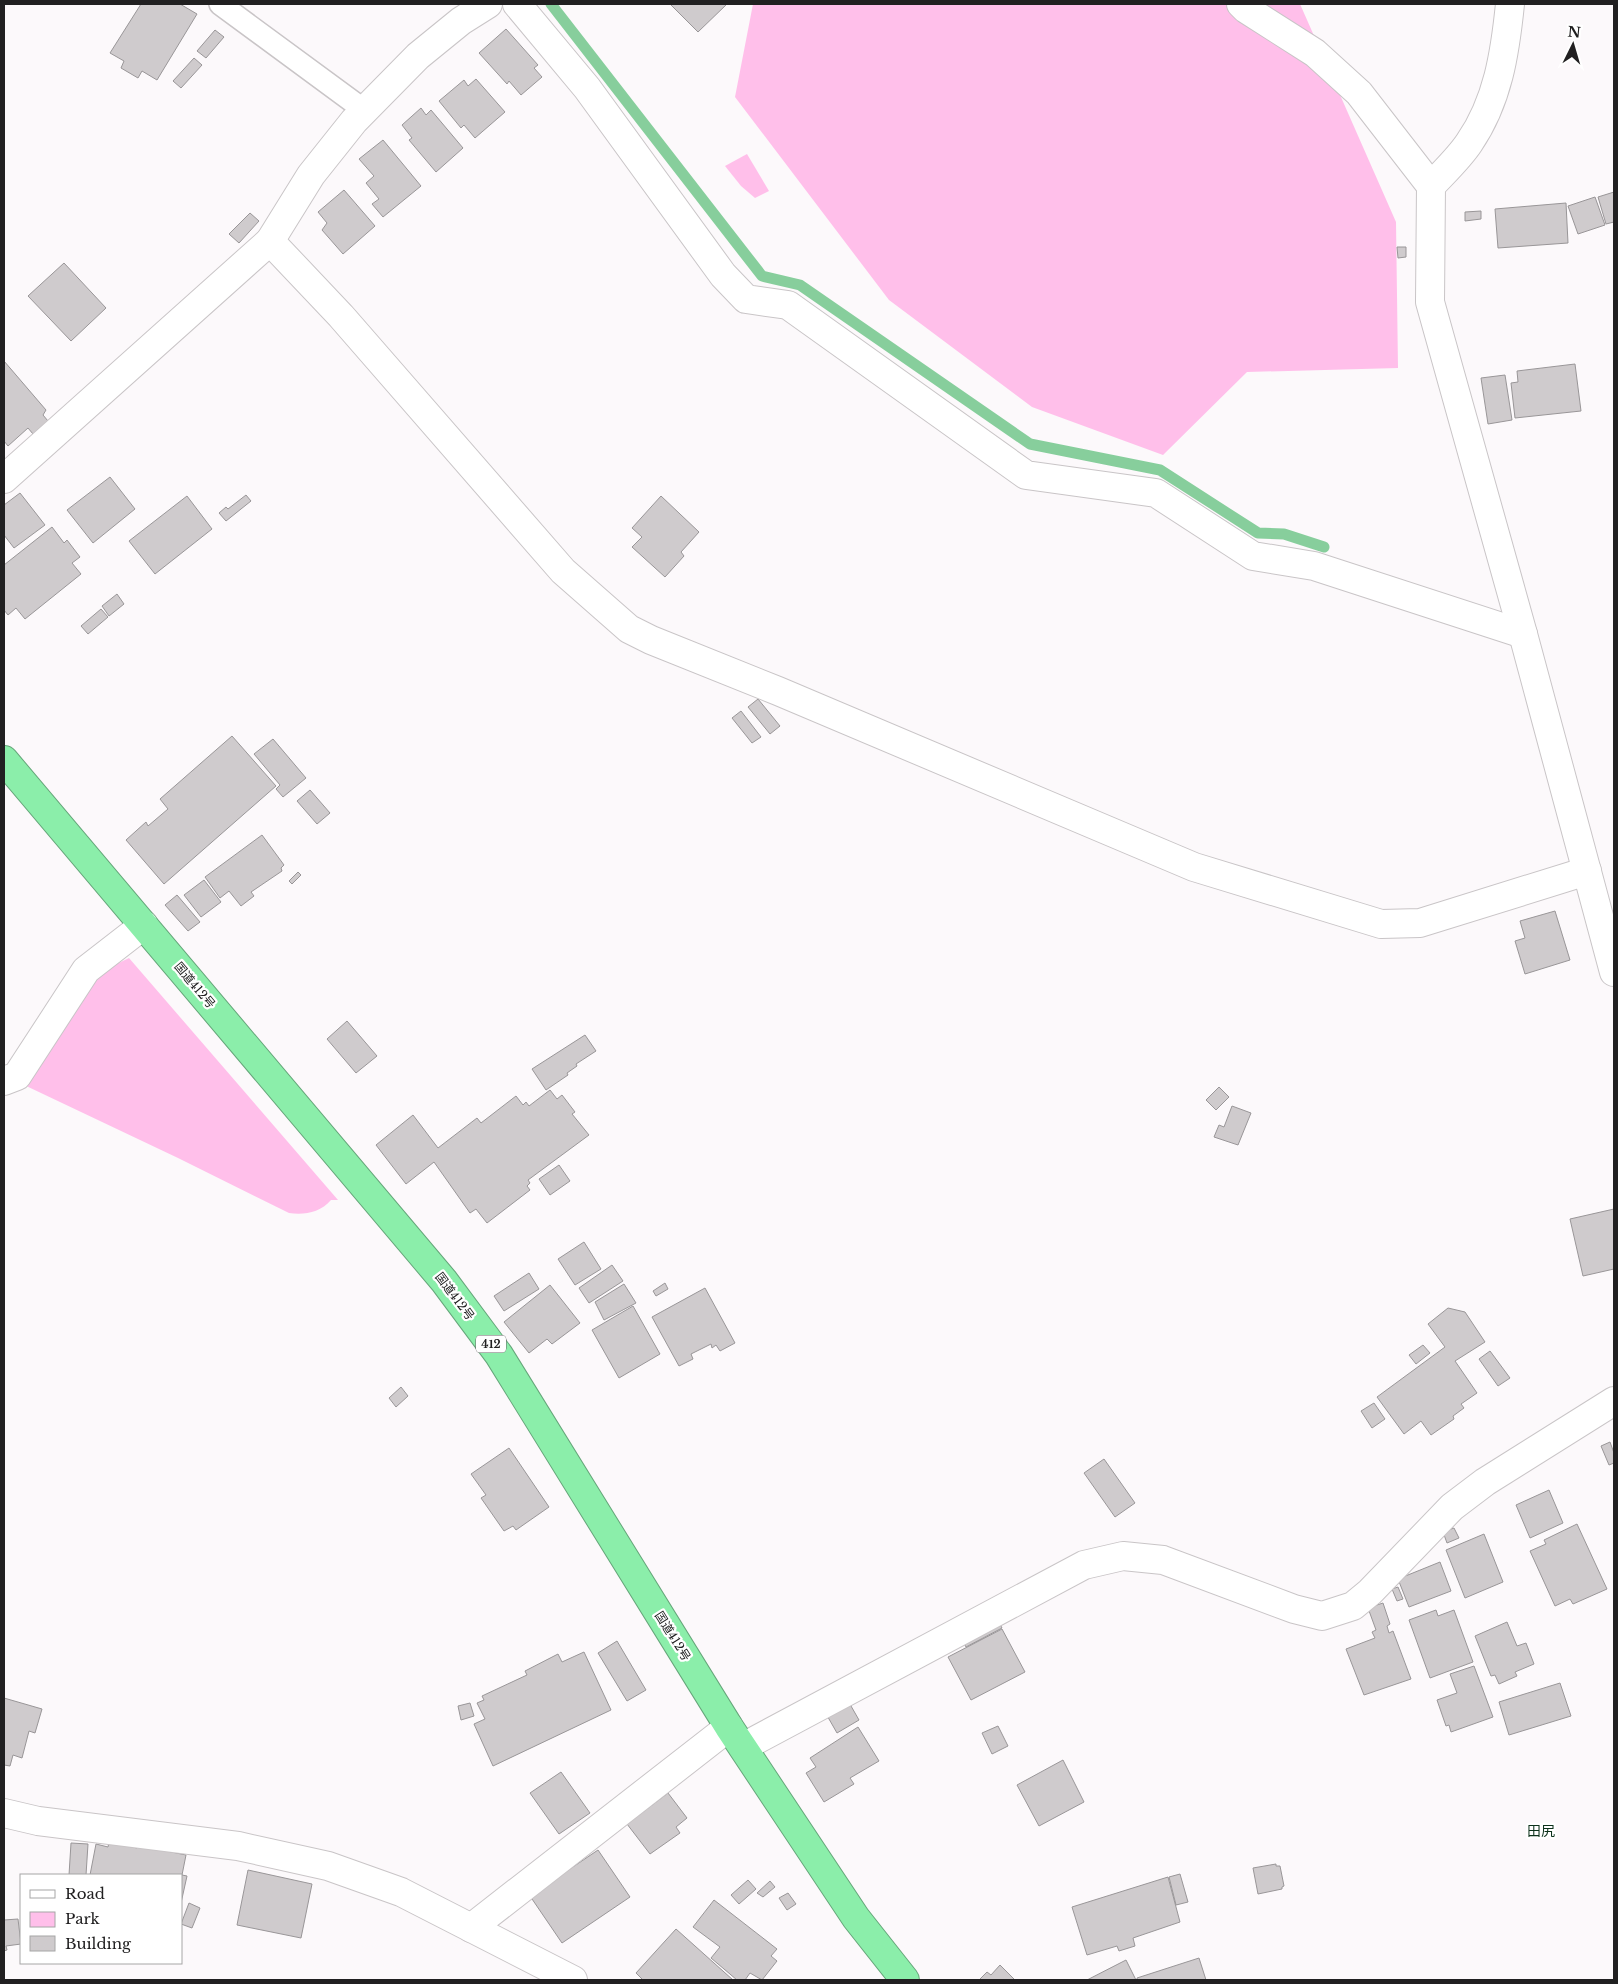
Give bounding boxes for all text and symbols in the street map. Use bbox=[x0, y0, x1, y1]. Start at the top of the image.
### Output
north arrow bbox=[1548, 20, 1598, 70]
text: N bbox=[1567, 23, 1581, 42]
street label: 国道412号 bbox=[171, 959, 219, 1011]
street label: 国道412号 bbox=[432, 1269, 478, 1323]
road number: 412 bbox=[476, 1336, 506, 1352]
street label: 国道412号 bbox=[652, 1608, 694, 1664]
district label: 田尻 bbox=[1527, 1822, 1555, 1840]
legend bbox=[20, 1874, 182, 1964]
text: Road bbox=[65, 1884, 105, 1903]
text: Park bbox=[65, 1909, 101, 1928]
text: Building bbox=[65, 1934, 132, 1953]

